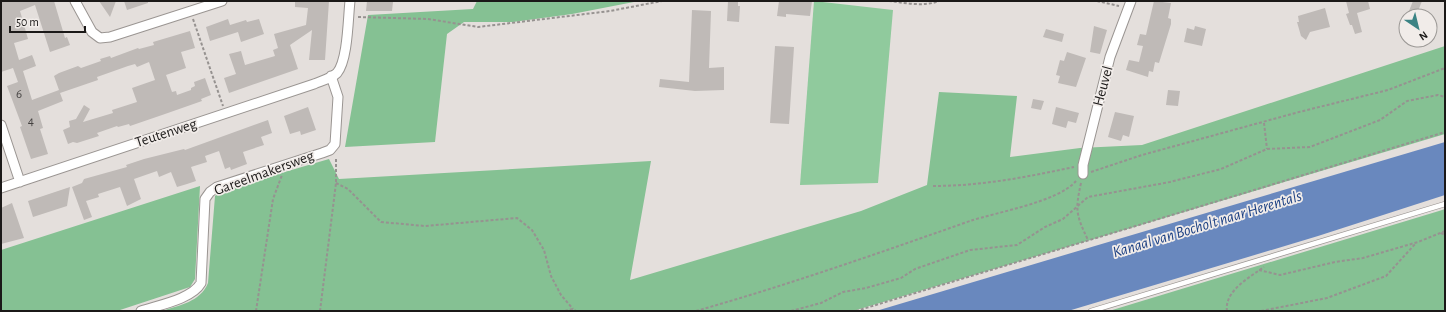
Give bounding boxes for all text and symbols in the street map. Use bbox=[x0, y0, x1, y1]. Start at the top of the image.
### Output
scale bar bbox=[10, 8, 85, 34]
north arrow bbox=[1398, 8, 1438, 48]
text: 50 m bbox=[16, 16, 39, 28]
text: N bbox=[1417, 29, 1430, 42]
street label: Heuvel bbox=[1090, 64, 1116, 108]
house number: 6 bbox=[16, 88, 22, 101]
house number: 4 bbox=[28, 115, 34, 128]
street label: Teutenweg bbox=[133, 116, 199, 150]
street label: Gareelmakersweg bbox=[212, 148, 316, 198]
water label: Kanaal van Bocholt naar Herentals bbox=[1111, 188, 1303, 260]

